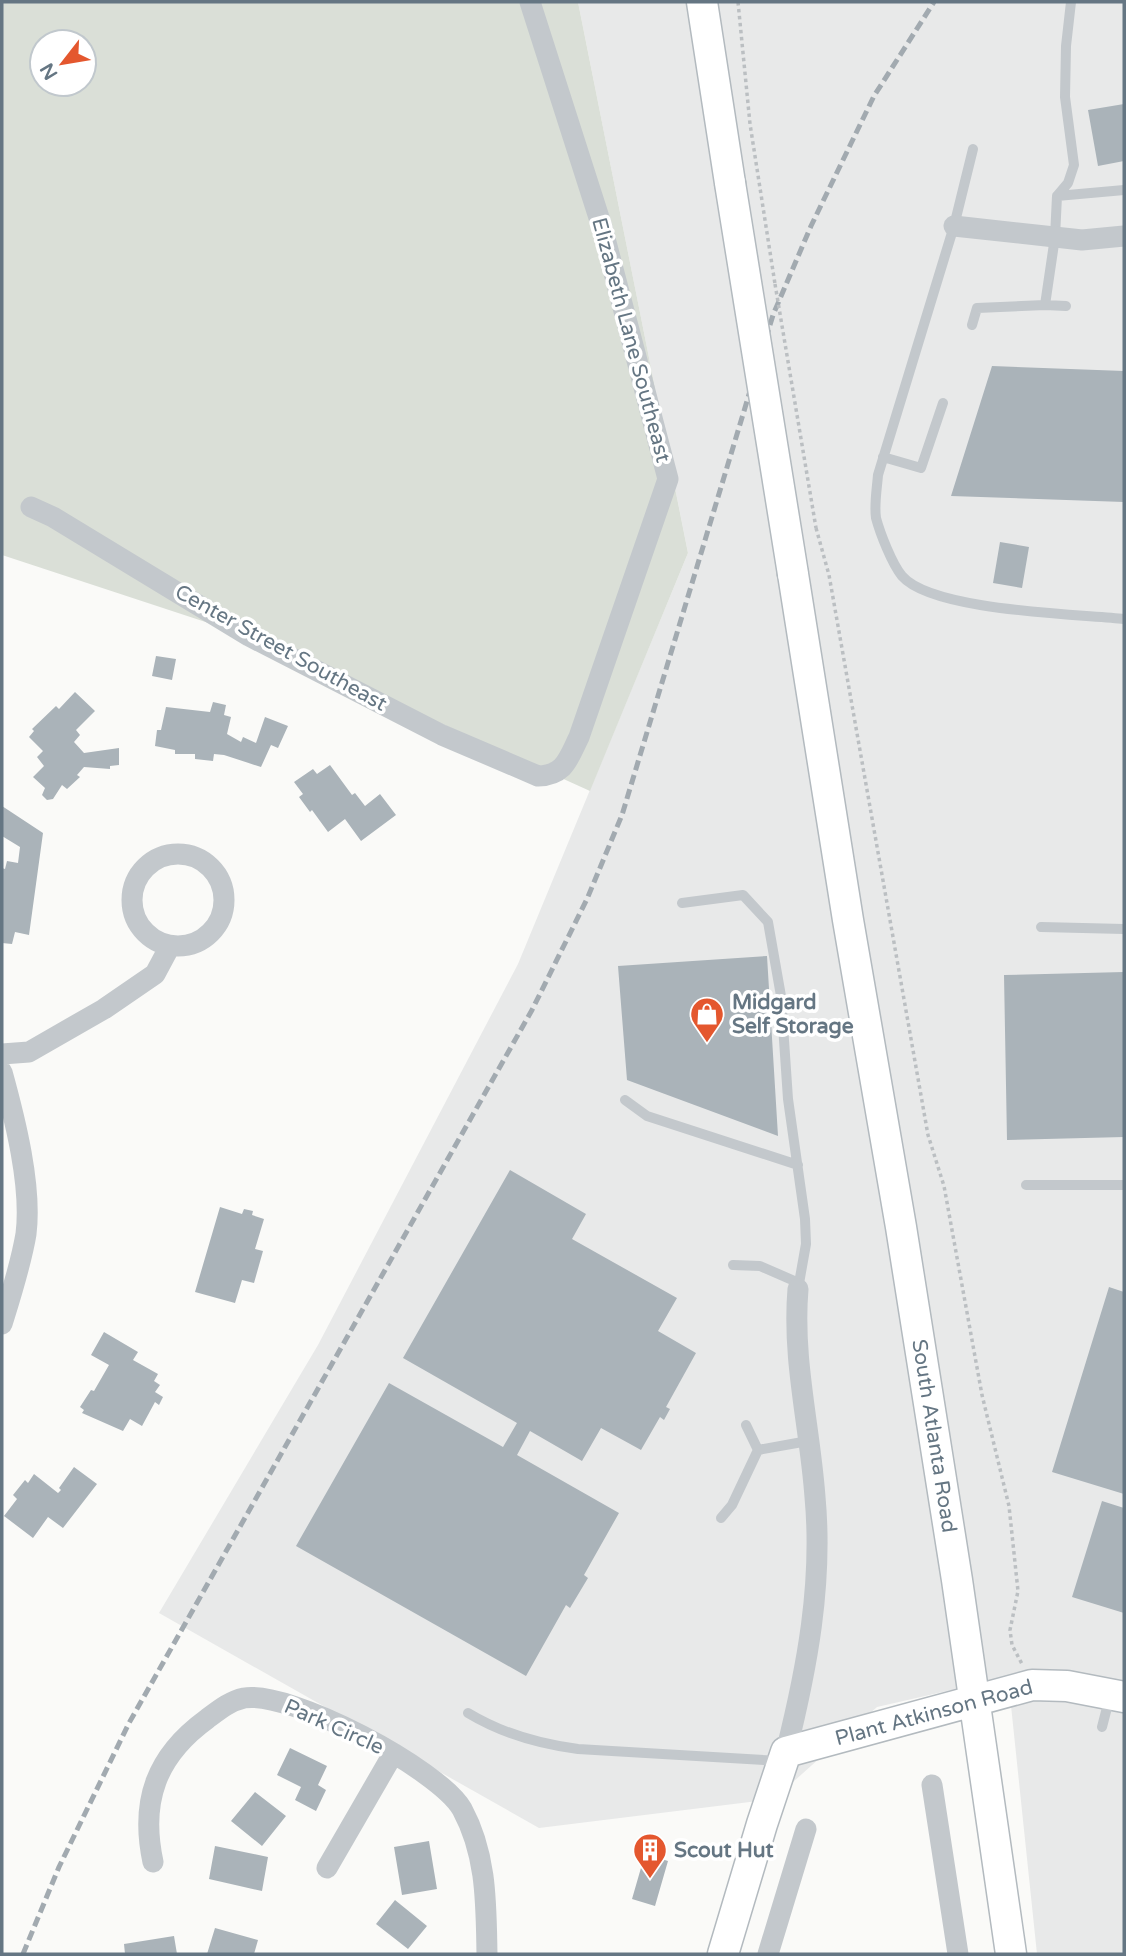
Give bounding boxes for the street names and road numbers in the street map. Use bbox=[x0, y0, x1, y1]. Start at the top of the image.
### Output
street label: Elizabeth Lane Southeast bbox=[586, 215, 676, 465]
street label: Center Street Southeast bbox=[171, 579, 391, 717]
street label: South Atlanta Road bbox=[906, 1337, 962, 1535]
street label: Plant Atkinson Road bbox=[832, 1675, 1036, 1751]
street label: Park Circle bbox=[280, 1694, 388, 1760]

